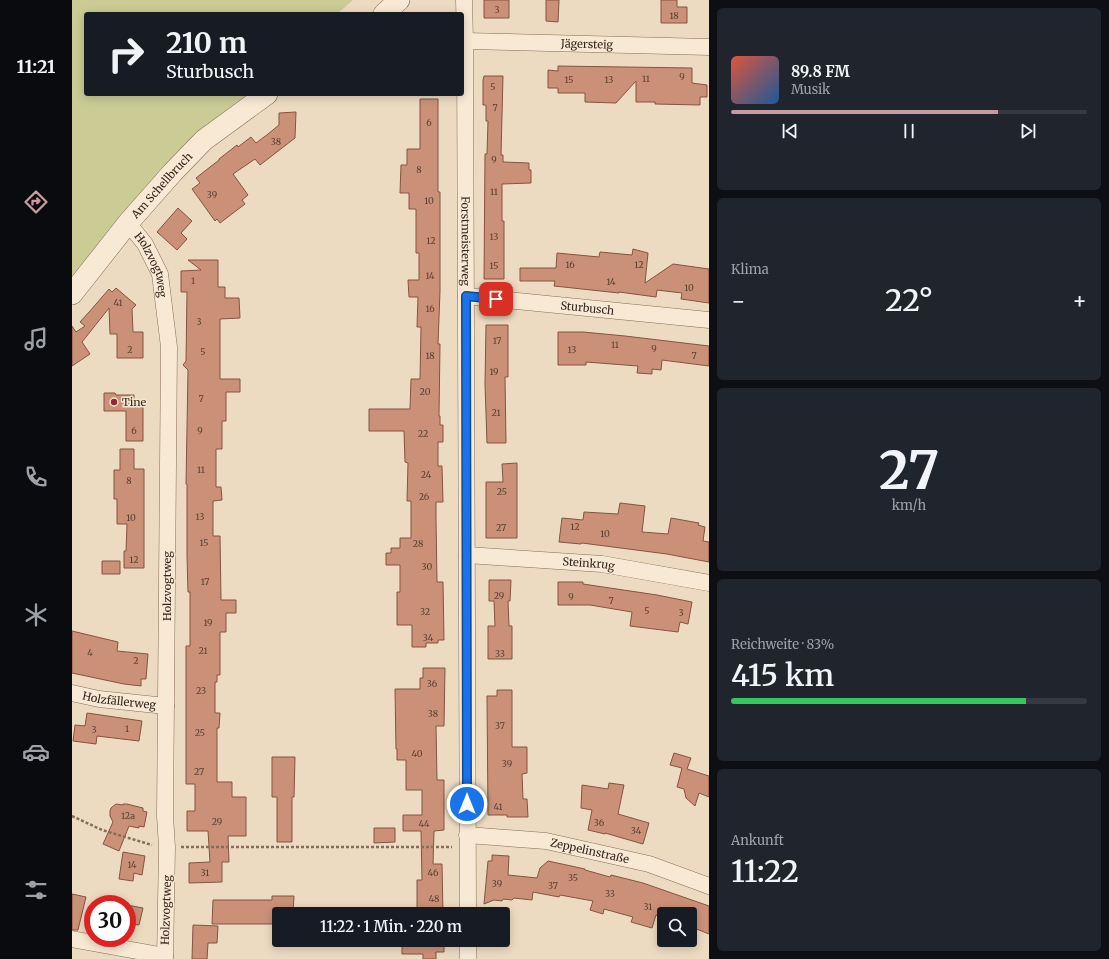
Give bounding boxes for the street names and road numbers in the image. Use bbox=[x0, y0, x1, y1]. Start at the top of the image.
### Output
street label: Jägersteig bbox=[560, 36, 614, 52]
street label: Am Schellbruch bbox=[128, 149, 196, 222]
street label: Forstmeisterweg bbox=[459, 196, 473, 286]
street label: Holzvogtweg bbox=[131, 229, 170, 298]
street label: Sturbusch bbox=[560, 298, 616, 318]
street label: Holzvogtweg bbox=[160, 551, 174, 621]
street label: Steinkrug bbox=[562, 554, 616, 573]
street label: Holzfällerweg bbox=[81, 689, 157, 712]
street label: Zeppelinstraße bbox=[549, 835, 631, 866]
street label: Holzvogtweg bbox=[158, 874, 174, 945]

